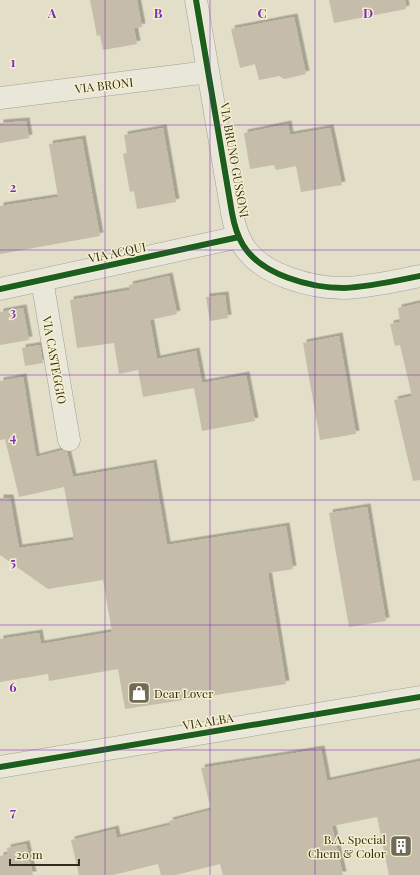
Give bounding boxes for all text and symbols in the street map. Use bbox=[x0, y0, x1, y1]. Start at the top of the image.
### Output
text: A bbox=[47, 4, 57, 21]
text: B bbox=[154, 4, 163, 21]
text: C bbox=[257, 4, 267, 21]
text: D bbox=[363, 4, 373, 21]
text: 1 bbox=[11, 53, 16, 70]
street label: VIA BRONI bbox=[73, 73, 134, 97]
street label: VIA BRUNO GUSSONI bbox=[217, 100, 253, 219]
text: 2 bbox=[10, 178, 17, 195]
street label: VIA ACQUI bbox=[86, 238, 147, 266]
text: 3 bbox=[10, 303, 16, 320]
street label: VIA CASTEGGIO bbox=[39, 314, 71, 405]
text: 4 bbox=[10, 428, 17, 445]
text: 5 bbox=[10, 553, 16, 570]
text: 6 bbox=[9, 678, 17, 695]
shop icon: Dear Lover bbox=[126, 680, 152, 706]
place label: Dear Lover bbox=[154, 685, 214, 701]
street label: VIA ALBA bbox=[181, 709, 235, 733]
text: 7 bbox=[10, 803, 16, 820]
place label: B.A. Special Chem & Color bbox=[308, 831, 387, 861]
building icon: B.A. Special Chem & Color bbox=[388, 833, 414, 859]
scale bar bbox=[10, 841, 79, 867]
text: 20 m bbox=[16, 846, 43, 862]

